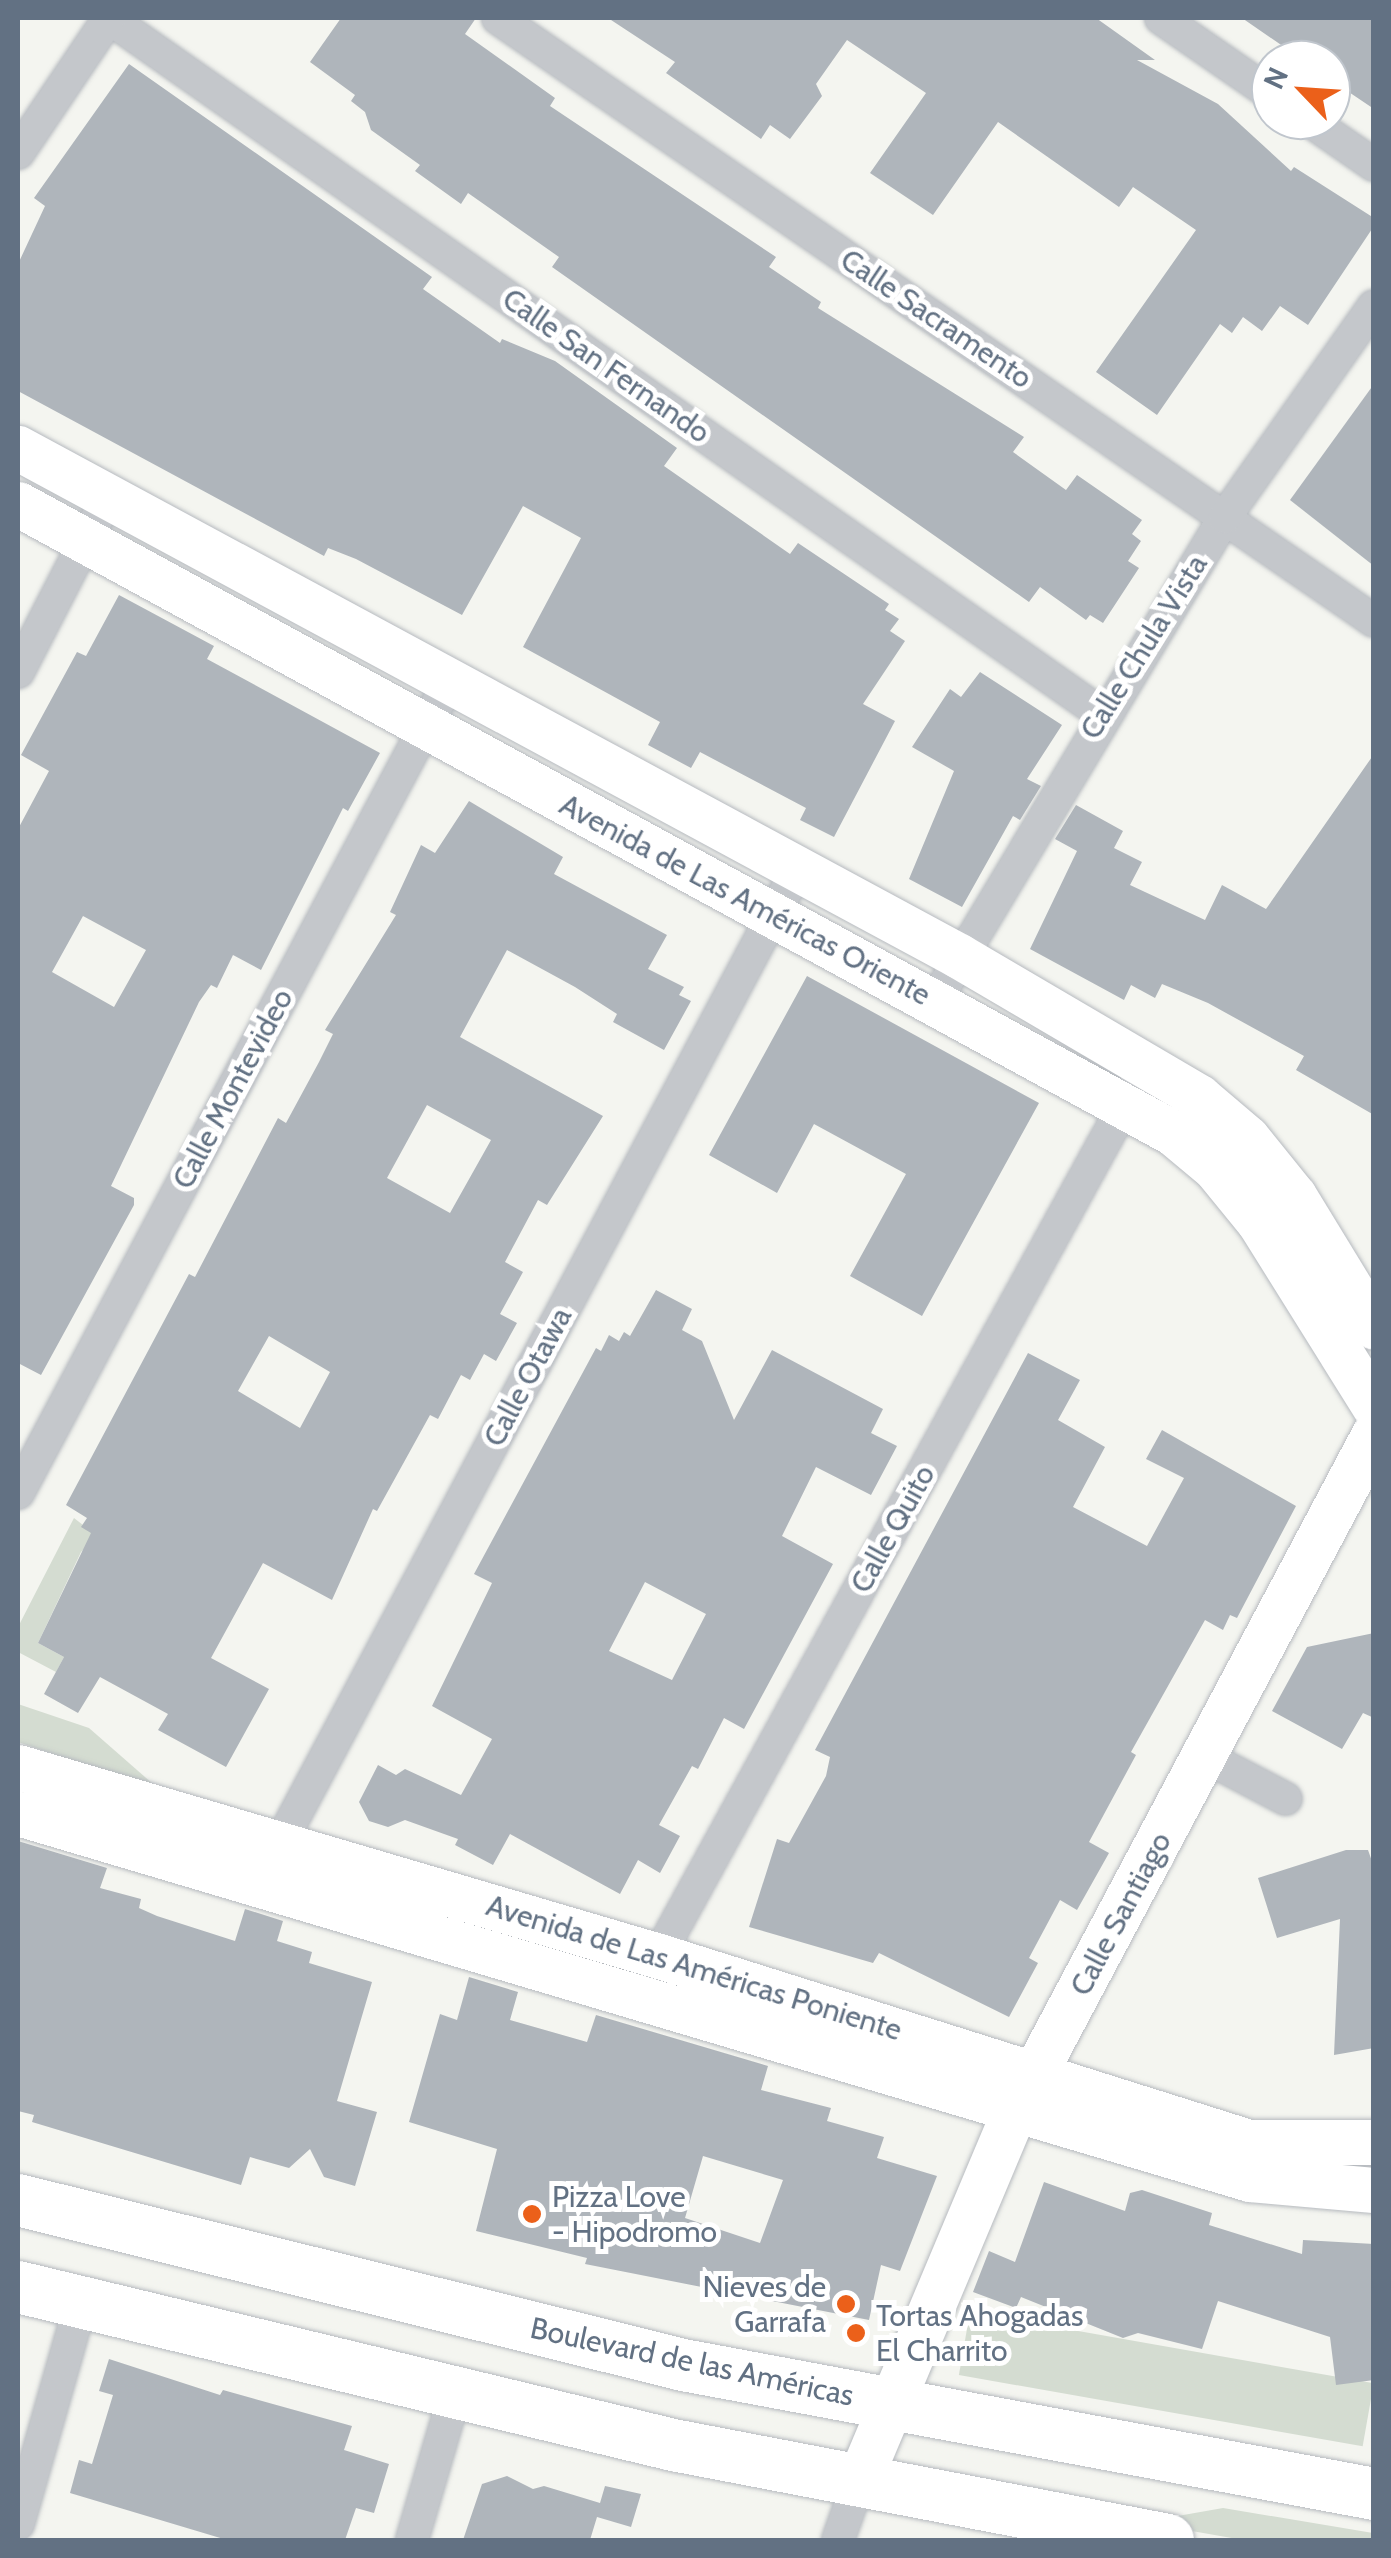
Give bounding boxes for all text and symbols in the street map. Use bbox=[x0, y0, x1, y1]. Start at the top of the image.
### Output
north arrow bbox=[1251, 40, 1351, 140]
text: N bbox=[1256, 62, 1295, 94]
street label: Calle Sacramento bbox=[834, 242, 1038, 396]
street label: Calle San Fernando bbox=[495, 281, 717, 451]
street label: Calle Chula Vista bbox=[1073, 548, 1215, 746]
street label: Avenida de Las Américas Oriente bbox=[553, 787, 937, 1013]
street label: Calle Montevideo bbox=[165, 983, 301, 1195]
street label: Calle Otawa bbox=[476, 1301, 580, 1453]
street label: Calle Quito bbox=[843, 1459, 943, 1599]
street label: Calle Santiago bbox=[1063, 1826, 1179, 2002]
street label: Avenida de Las Américas Poniente bbox=[482, 1888, 906, 2048]
place label: Pizza Love - Hipodromo bbox=[552, 2179, 717, 2250]
marker: Pizza Love - Hipodromo bbox=[521, 2203, 543, 2225]
place label: Nieves de Garrafa bbox=[703, 2269, 826, 2340]
marker: Nieves de Garrafa bbox=[835, 2293, 857, 2315]
place label: Tortas Ahogadas El Charrito bbox=[876, 2298, 1083, 2368]
street label: Boulevard de las Américas bbox=[527, 2310, 857, 2414]
marker: Tortas Ahogadas El Charrito bbox=[845, 2322, 867, 2344]

